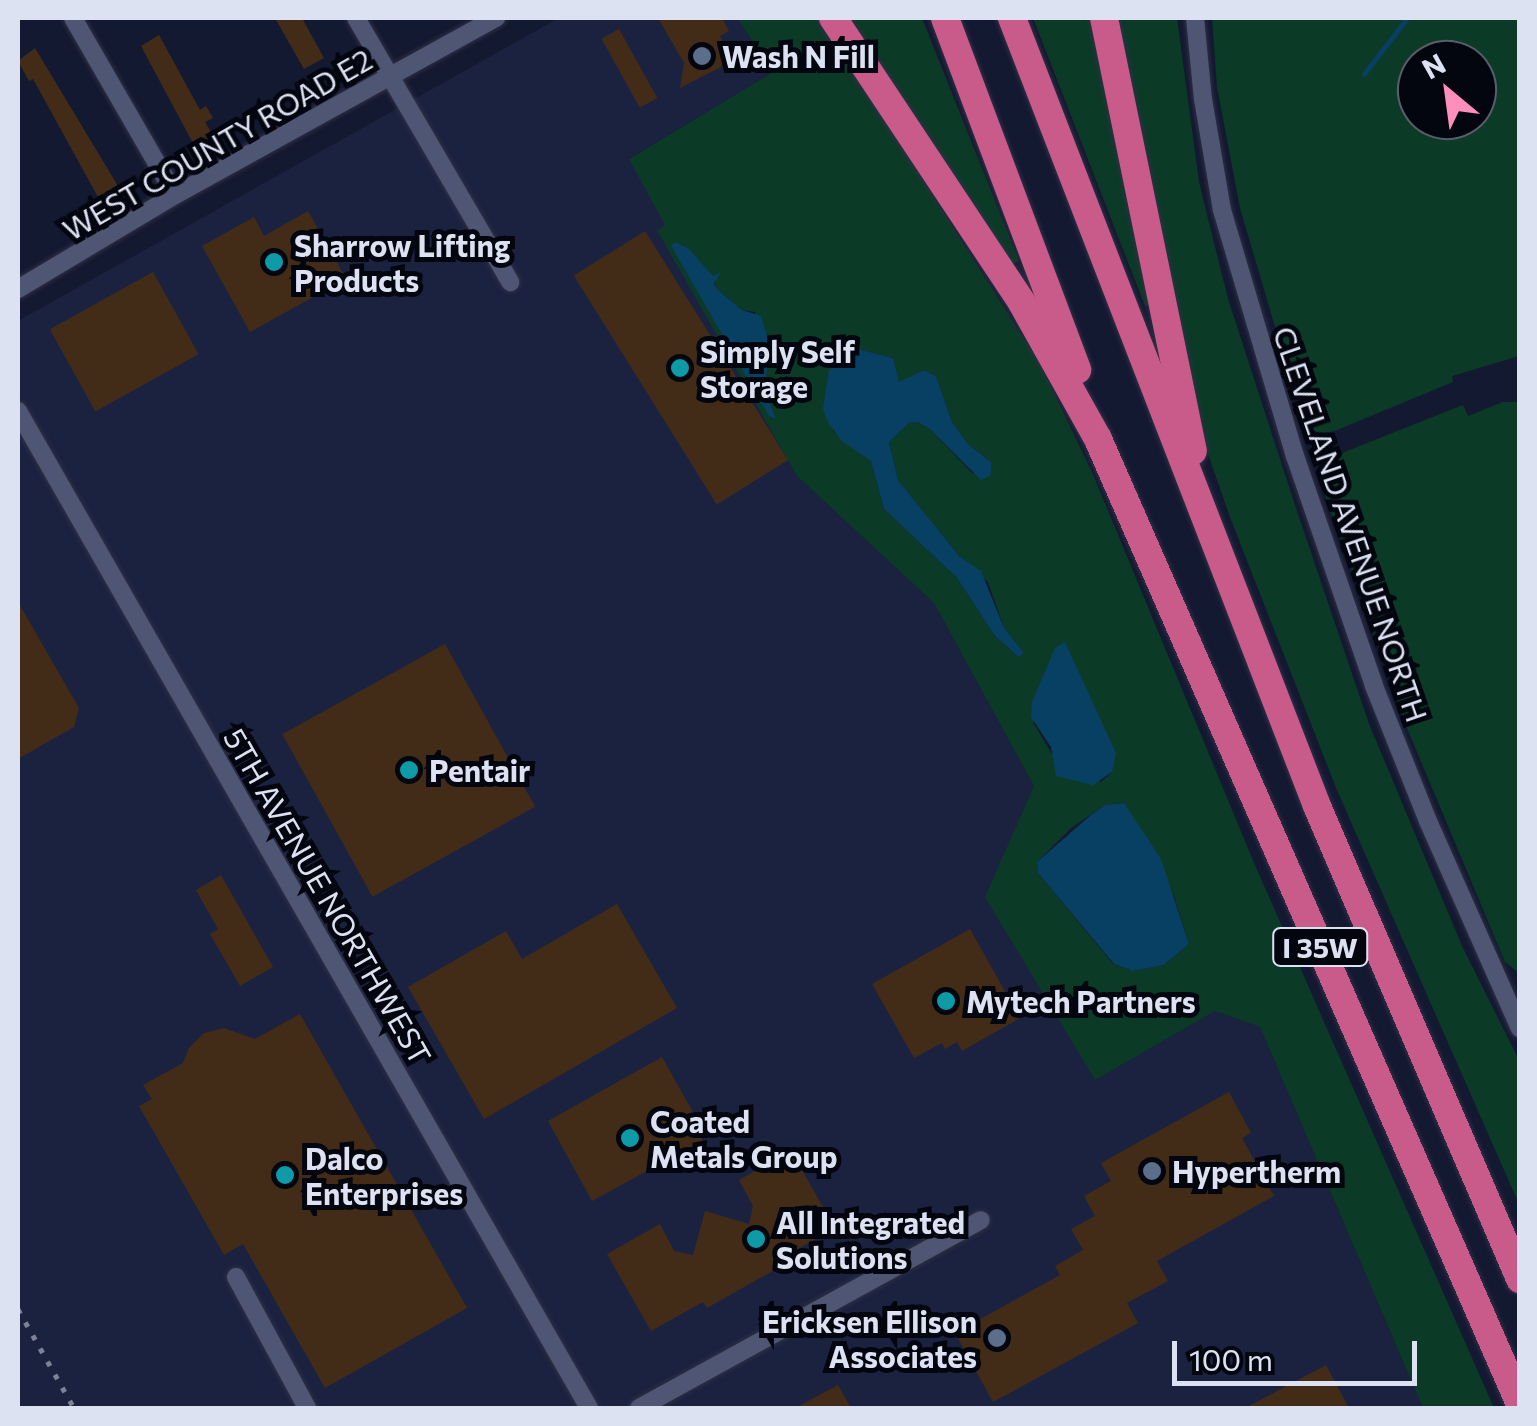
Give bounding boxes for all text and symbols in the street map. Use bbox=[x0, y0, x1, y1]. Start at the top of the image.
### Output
place label: Wash N Fill bbox=[722, 38, 875, 74]
north arrow bbox=[1397, 40, 1497, 140]
street label: WEST COUNTY ROAD E2 bbox=[56, 41, 378, 247]
marker: Wash N Fill bbox=[691, 45, 713, 67]
text: N bbox=[1416, 46, 1451, 85]
place label: Sharrow Lifting Products bbox=[294, 227, 510, 298]
marker: Sharrow Lifting Products bbox=[263, 251, 285, 273]
street label: CLEVELAND AVENUE NORTH bbox=[1266, 322, 1436, 726]
place label: Simply Self Storage bbox=[700, 333, 855, 404]
marker: Simply Self Storage bbox=[669, 357, 691, 379]
street label: 5TH AVENUE NORTHWEST bbox=[217, 722, 439, 1070]
place label: Pentair bbox=[429, 752, 530, 788]
marker: Pentair bbox=[398, 759, 420, 781]
road number: I 35W bbox=[1270, 924, 1370, 970]
place label: Mytech Partners bbox=[966, 983, 1196, 1019]
marker: Mytech Partners bbox=[935, 990, 957, 1012]
place label: Coated Metals Group bbox=[650, 1103, 837, 1174]
marker: Coated Metals Group bbox=[619, 1127, 641, 1149]
place label: Dalco Enterprises bbox=[305, 1140, 463, 1210]
place label: Hypertherm bbox=[1172, 1153, 1341, 1189]
marker: Hypertherm bbox=[1141, 1160, 1163, 1182]
marker: Dalco Enterprises bbox=[274, 1164, 296, 1186]
place label: All Integrated Solutions bbox=[776, 1204, 965, 1274]
marker: All Integrated Solutions bbox=[745, 1228, 767, 1250]
place label: Ericksen Ellison Associates bbox=[762, 1303, 977, 1374]
scale bar bbox=[1177, 1321, 1422, 1383]
marker: Ericksen Ellison Associates bbox=[986, 1327, 1008, 1349]
text: 100 m bbox=[1189, 1340, 1273, 1377]

